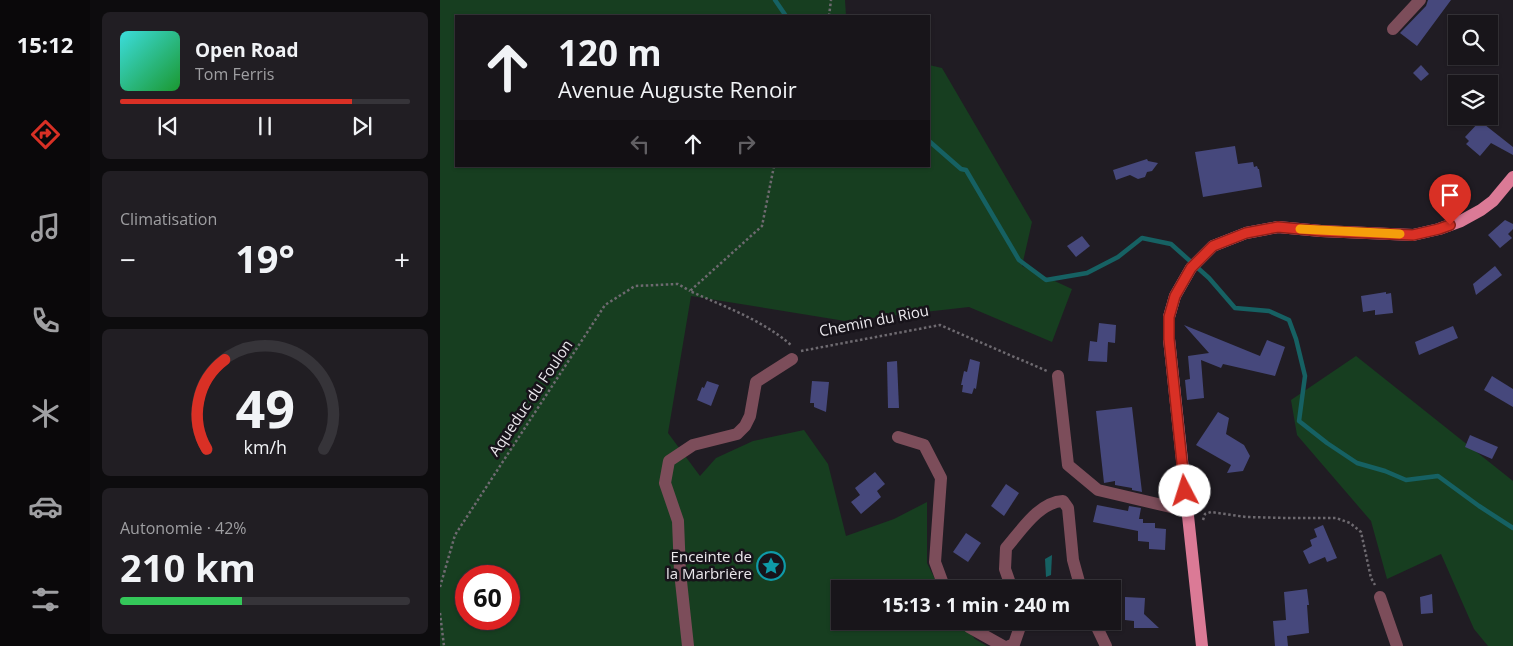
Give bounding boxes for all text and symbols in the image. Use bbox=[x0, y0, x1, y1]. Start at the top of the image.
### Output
map controls bbox=[1448, 15, 1498, 125]
button: search bbox=[1448, 15, 1498, 65]
text: 15:12 bbox=[17, 29, 73, 59]
text: 120 m bbox=[558, 29, 662, 76]
icon: ahead bbox=[475, 35, 540, 100]
text: Open Road bbox=[195, 37, 299, 63]
text: Tom Ferris bbox=[195, 63, 274, 85]
text: Avenue Auguste Renoir bbox=[558, 74, 797, 104]
button: layers bbox=[1448, 75, 1498, 125]
icon: previous bbox=[154, 112, 182, 140]
icon: pause bbox=[251, 112, 279, 140]
icon: next bbox=[348, 112, 376, 140]
icon: directions bbox=[28, 117, 63, 152]
icon: left bbox=[626, 130, 654, 158]
icon: ahead bbox=[679, 130, 707, 158]
icon: right bbox=[732, 130, 760, 158]
pin bbox=[1429, 174, 1471, 225]
icon: arrive bbox=[1436, 181, 1464, 209]
text: Climatisation bbox=[120, 208, 217, 230]
icon: music bbox=[28, 210, 63, 245]
text: 19° bbox=[235, 232, 295, 284]
text: − bbox=[120, 240, 136, 278]
text: + bbox=[394, 240, 410, 278]
street label: Chemin du Riou bbox=[817, 300, 930, 340]
icon: phone bbox=[28, 303, 63, 338]
street label: Aqueduc du Foulon bbox=[484, 335, 576, 459]
text: 49 bbox=[235, 372, 295, 443]
icon: climate bbox=[28, 396, 63, 431]
text: km/h bbox=[243, 435, 287, 459]
position arrow bbox=[1158, 464, 1210, 516]
icon: car bbox=[28, 489, 63, 524]
text: Autonomie · 42% bbox=[120, 517, 247, 539]
text: 210 km bbox=[120, 541, 256, 593]
place label: Enceinte de la Marbrière bbox=[666, 546, 752, 583]
place icon: Enceinte de la Marbrière bbox=[756, 551, 786, 581]
speed limit sign: 60 bbox=[455, 565, 520, 630]
icon: filters bbox=[28, 582, 63, 617]
text: 15:13 · 1 min · 240 m bbox=[882, 592, 1070, 618]

